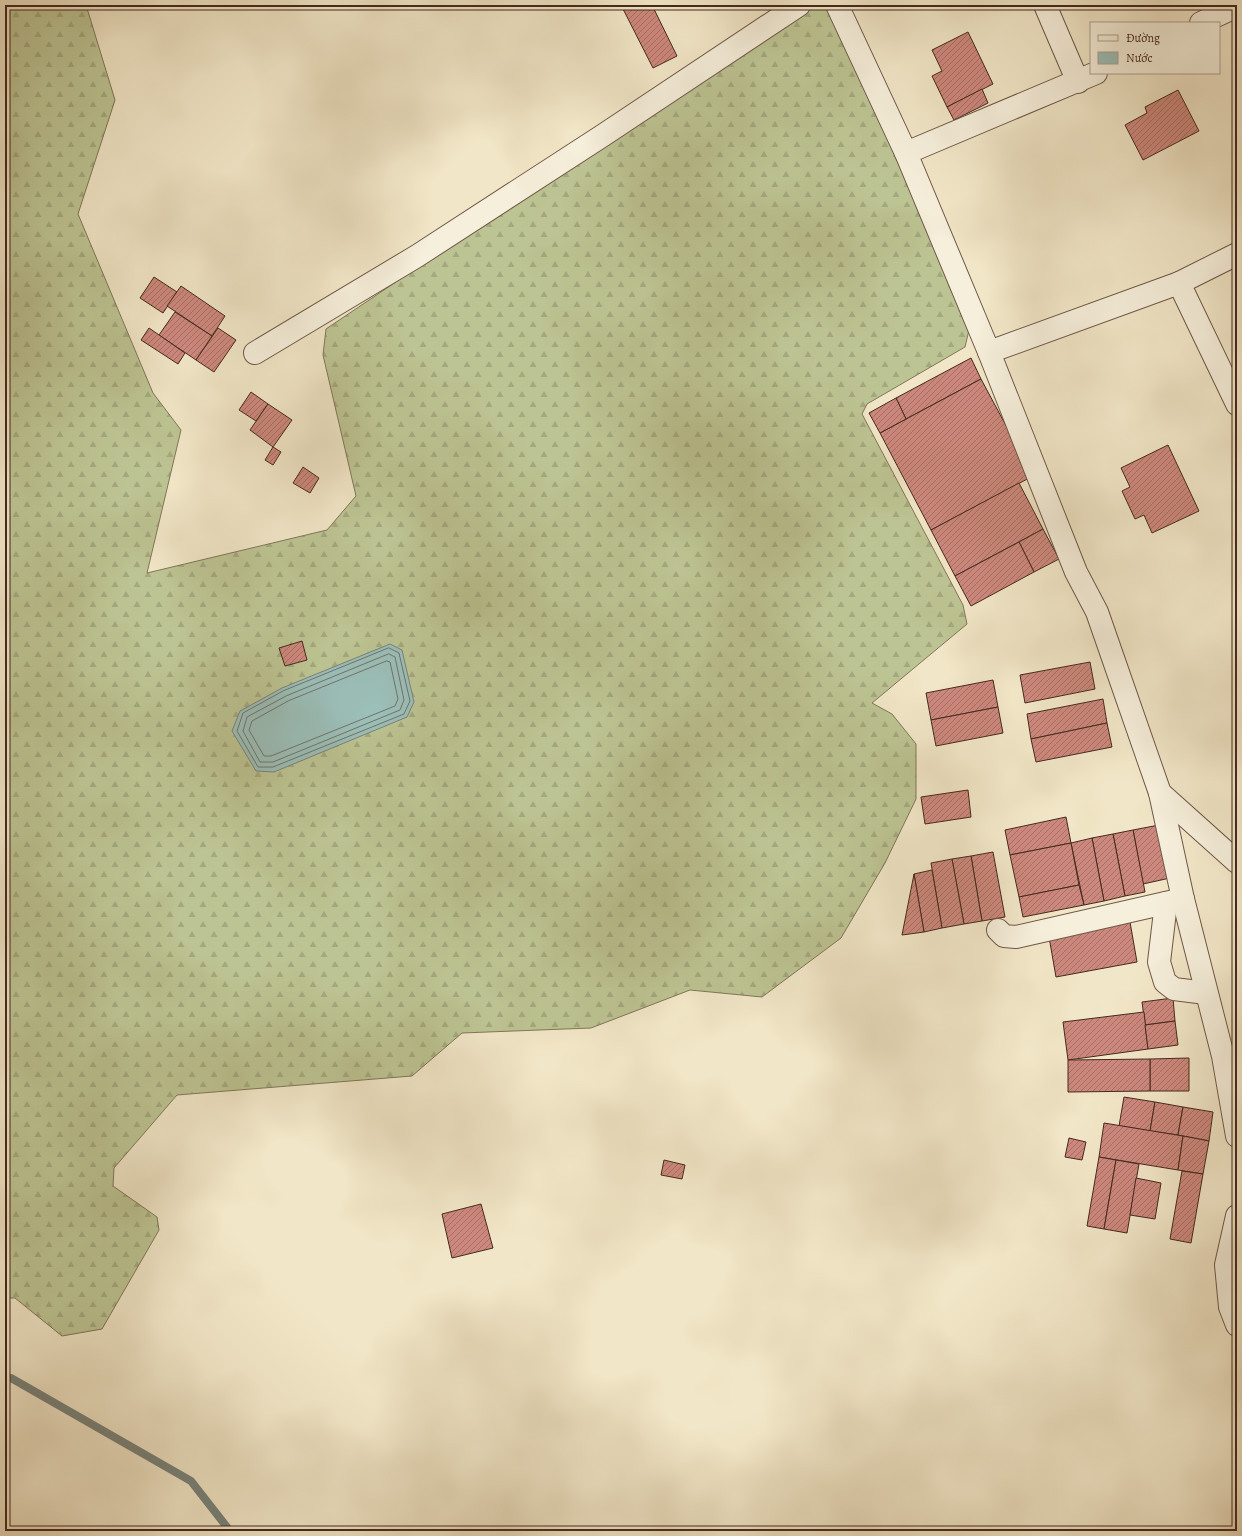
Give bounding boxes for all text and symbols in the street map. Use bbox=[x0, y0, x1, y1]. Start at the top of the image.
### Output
legend bbox=[1090, 22, 1220, 74]
text: Đường bbox=[1126, 30, 1160, 46]
text: Nước bbox=[1126, 50, 1153, 66]

